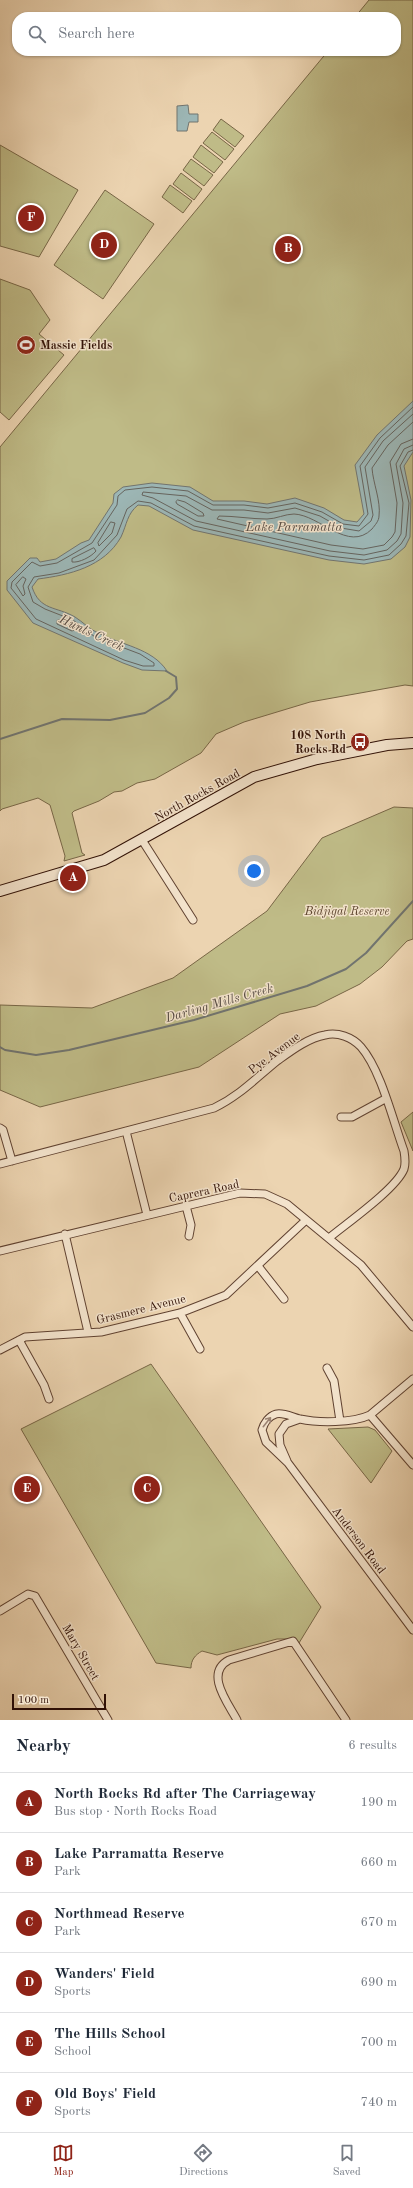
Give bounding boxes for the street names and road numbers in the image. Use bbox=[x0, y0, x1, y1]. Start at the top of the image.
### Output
street label: North Rocks Road bbox=[153, 767, 242, 824]
street label: Pye Avenue bbox=[247, 1030, 303, 1077]
street label: Caprera Road bbox=[168, 1179, 240, 1205]
street label: Grasmere Avenue bbox=[95, 1293, 188, 1327]
street label: Anderson Road bbox=[329, 1505, 387, 1576]
street label: Mary Street bbox=[59, 1622, 101, 1683]

